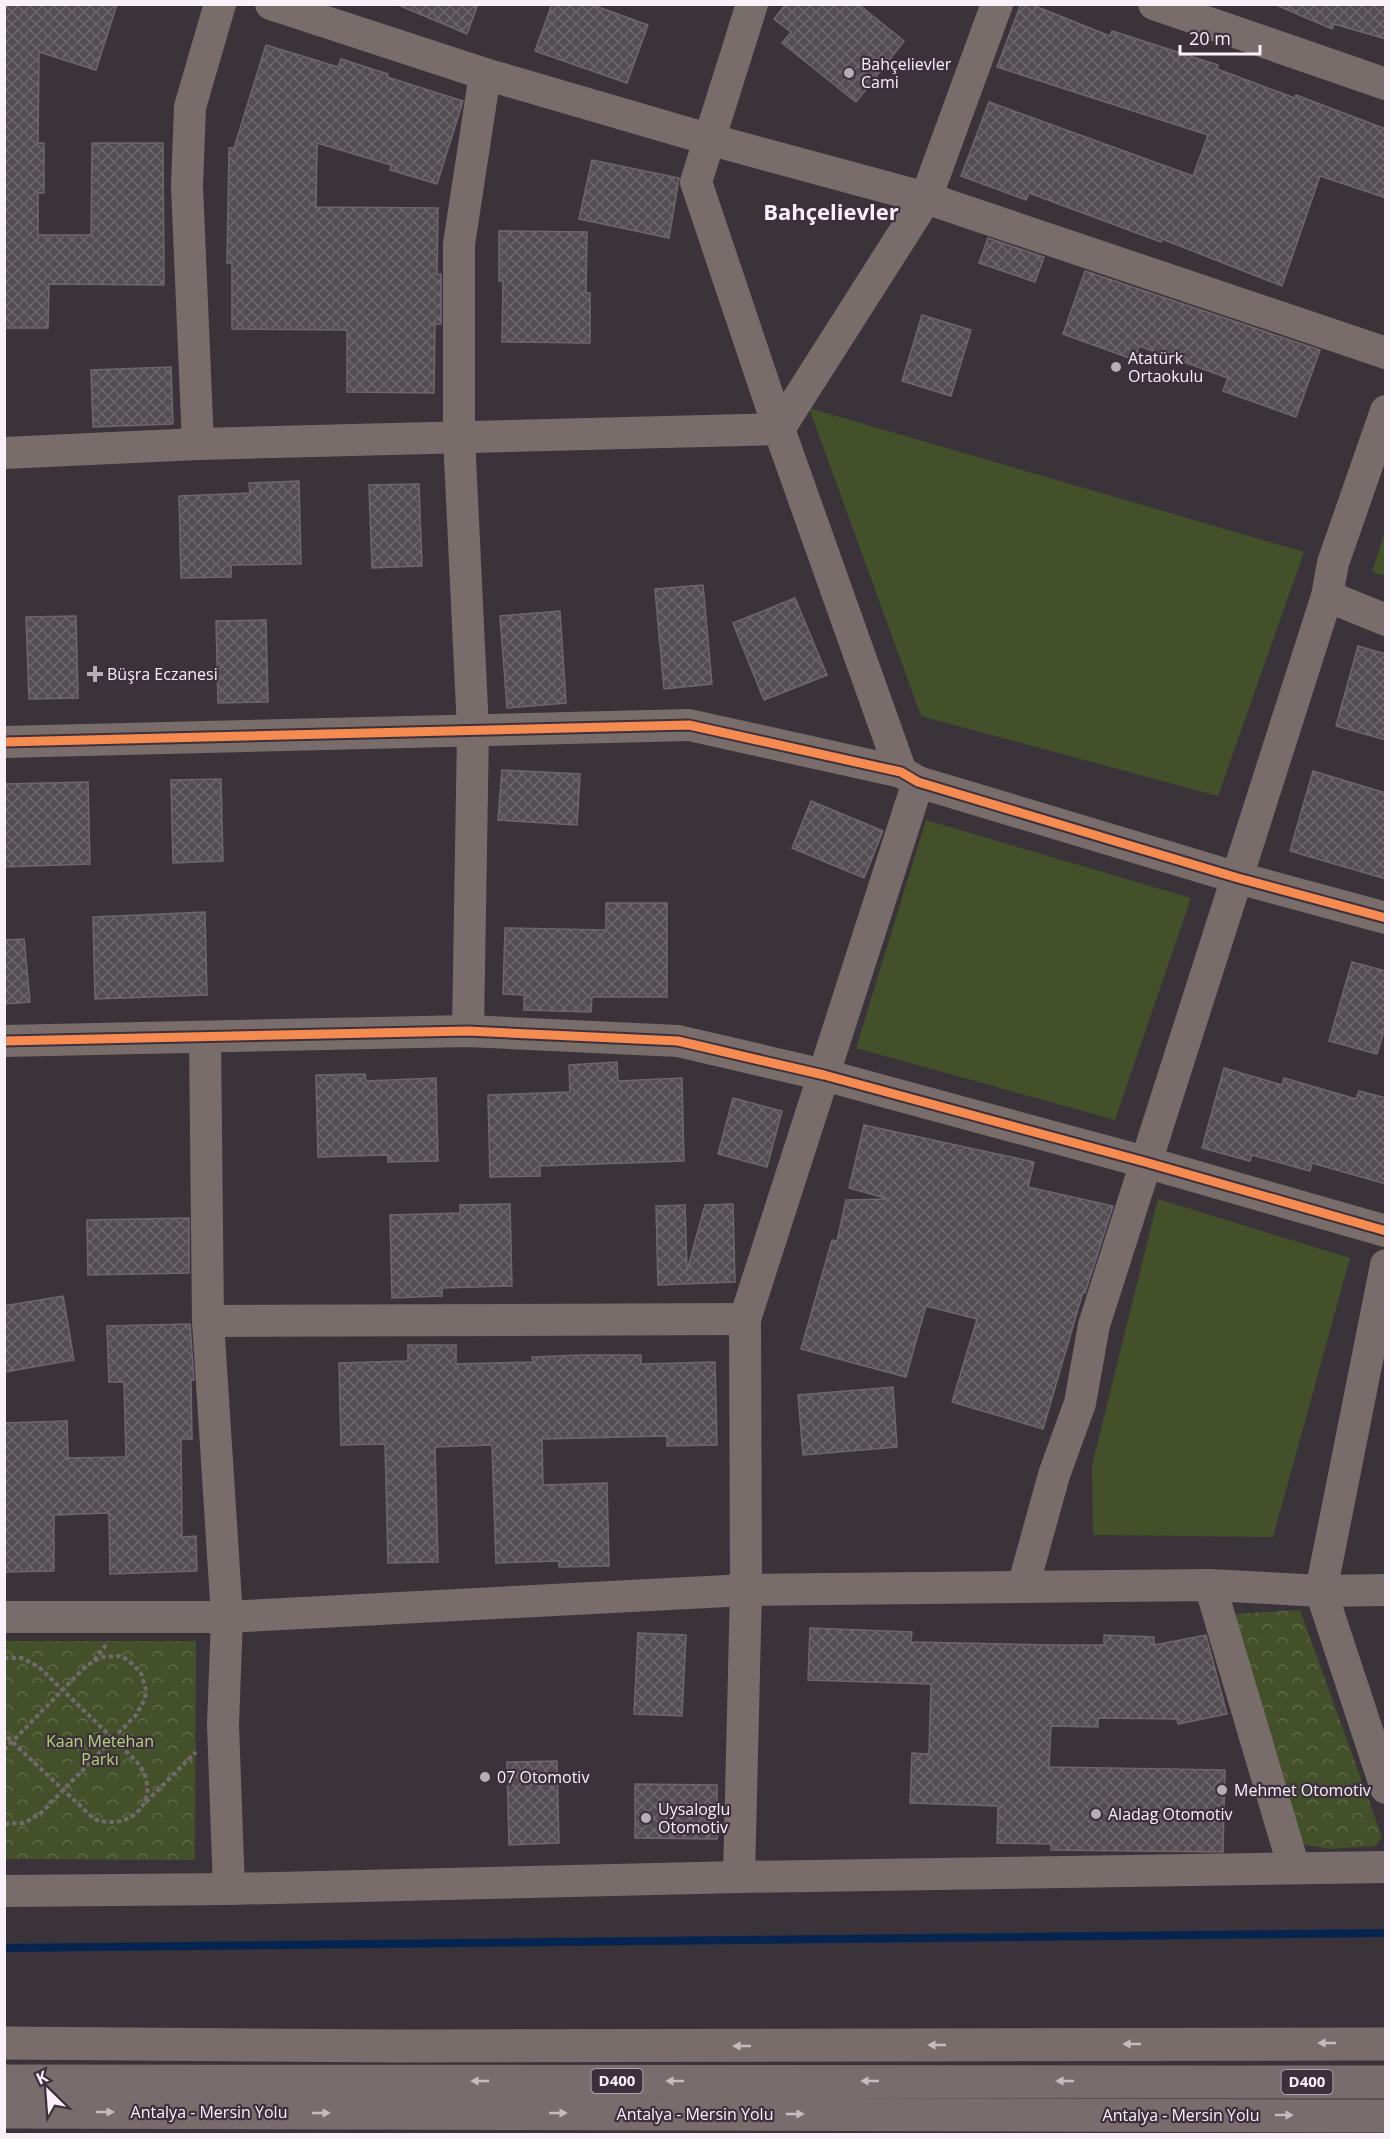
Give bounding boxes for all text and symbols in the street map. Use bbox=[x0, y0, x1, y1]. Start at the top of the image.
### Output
scale bar bbox=[1180, 18, 1260, 56]
text: 20 m bbox=[1189, 26, 1231, 50]
place label: Bahçelievler Cami bbox=[861, 53, 952, 93]
marker: Bahçelievler Cami bbox=[842, 66, 856, 80]
district label: Bahçelievler bbox=[763, 196, 899, 226]
place label: Atatürk Ortaokulu bbox=[1128, 347, 1203, 387]
marker: Atatürk Ortaokulu bbox=[1109, 360, 1123, 374]
place label: Büşra Eczanesi bbox=[107, 663, 218, 685]
marker: Büşra Eczanesi bbox=[88, 667, 102, 681]
park label: Kaan Metehan Parkı bbox=[46, 1730, 154, 1770]
place label: 07 Otomotiv bbox=[497, 1766, 589, 1788]
marker: 07 Otomotiv bbox=[478, 1770, 492, 1784]
place label: Mehmet Otomotiv bbox=[1234, 1779, 1371, 1801]
marker: Mehmet Otomotiv bbox=[1215, 1783, 1229, 1797]
place label: Uysaloglu Otomotiv bbox=[658, 1798, 730, 1838]
place label: Aladag Otomotiv bbox=[1108, 1803, 1233, 1825]
marker: Aladag Otomotiv bbox=[1089, 1807, 1103, 1821]
marker: Uysaloglu Otomotiv bbox=[639, 1811, 653, 1825]
one-way arrow bbox=[1318, 2038, 1337, 2048]
one-way arrow bbox=[1123, 2040, 1142, 2049]
one-way arrow bbox=[733, 2041, 752, 2051]
one-way arrow bbox=[928, 2041, 947, 2050]
north arrow bbox=[18, 2061, 78, 2121]
text: K bbox=[32, 2065, 51, 2090]
road number: D400 bbox=[592, 2069, 642, 2093]
road number: D400 bbox=[1282, 2070, 1332, 2094]
one-way arrow bbox=[471, 2076, 490, 2086]
one-way arrow bbox=[666, 2076, 685, 2086]
one-way arrow bbox=[861, 2076, 880, 2086]
one-way arrow bbox=[1056, 2076, 1075, 2086]
street label: Antalya - Mersin Yolu bbox=[131, 2101, 287, 2123]
street label: Antalya - Mersin Yolu bbox=[617, 2103, 773, 2125]
street label: Antalya - Mersin Yolu bbox=[1103, 2104, 1259, 2126]
one-way arrow bbox=[95, 2107, 114, 2117]
one-way arrow bbox=[311, 2108, 330, 2118]
one-way arrow bbox=[548, 2108, 567, 2118]
one-way arrow bbox=[785, 2109, 804, 2119]
one-way arrow bbox=[1275, 2110, 1294, 2120]

